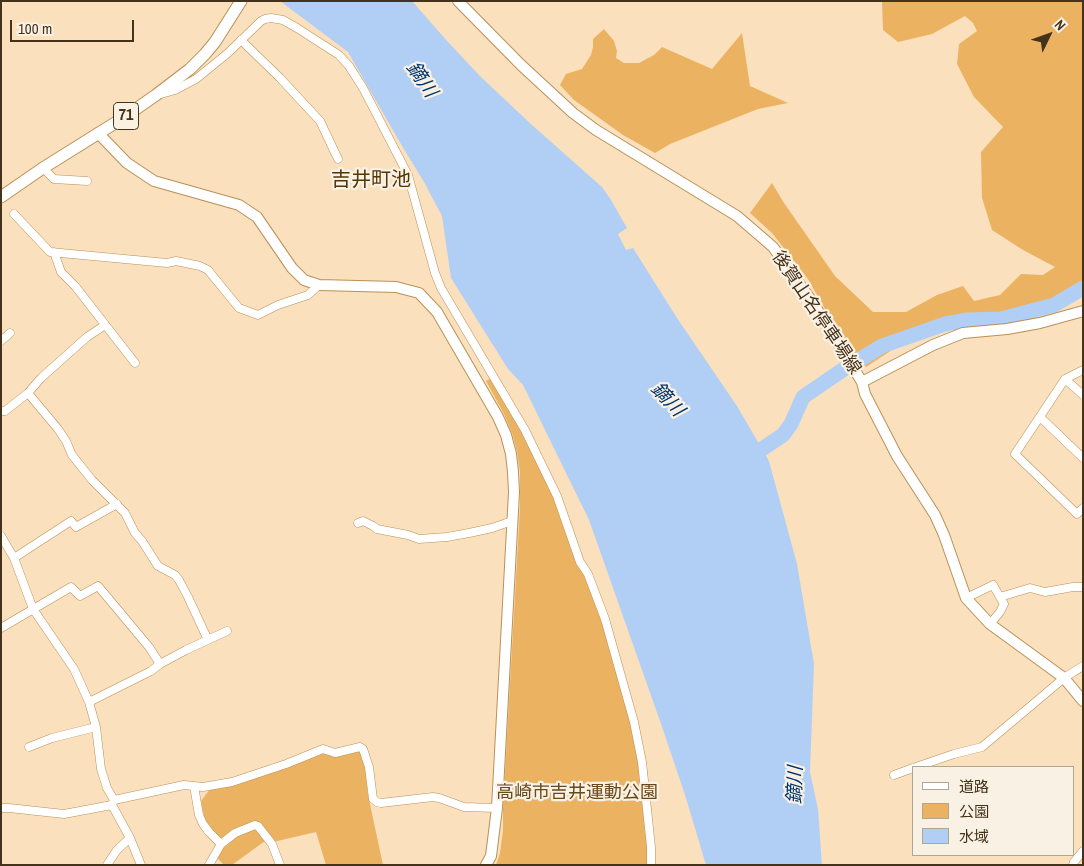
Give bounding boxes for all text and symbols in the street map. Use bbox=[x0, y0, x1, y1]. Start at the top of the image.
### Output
scale bar bbox=[12, 10, 136, 42]
north arrow bbox=[1024, 10, 1074, 60]
text: N bbox=[1051, 16, 1070, 34]
text: 100 m bbox=[18, 18, 52, 39]
water label: 鏑川 bbox=[401, 58, 441, 102]
road number: 71 bbox=[114, 102, 138, 130]
district label: 吉井町池 bbox=[331, 169, 411, 193]
street label: 後賀山名停車場線 bbox=[767, 247, 865, 379]
water label: 鏑川 bbox=[646, 378, 688, 422]
water label: 鏑川 bbox=[784, 766, 808, 804]
legend bbox=[912, 766, 1074, 856]
text: 道路 bbox=[959, 776, 989, 797]
park label: 高崎市吉井運動公園 bbox=[496, 782, 658, 804]
text: 公園 bbox=[959, 801, 989, 822]
text: 水域 bbox=[959, 826, 989, 847]

